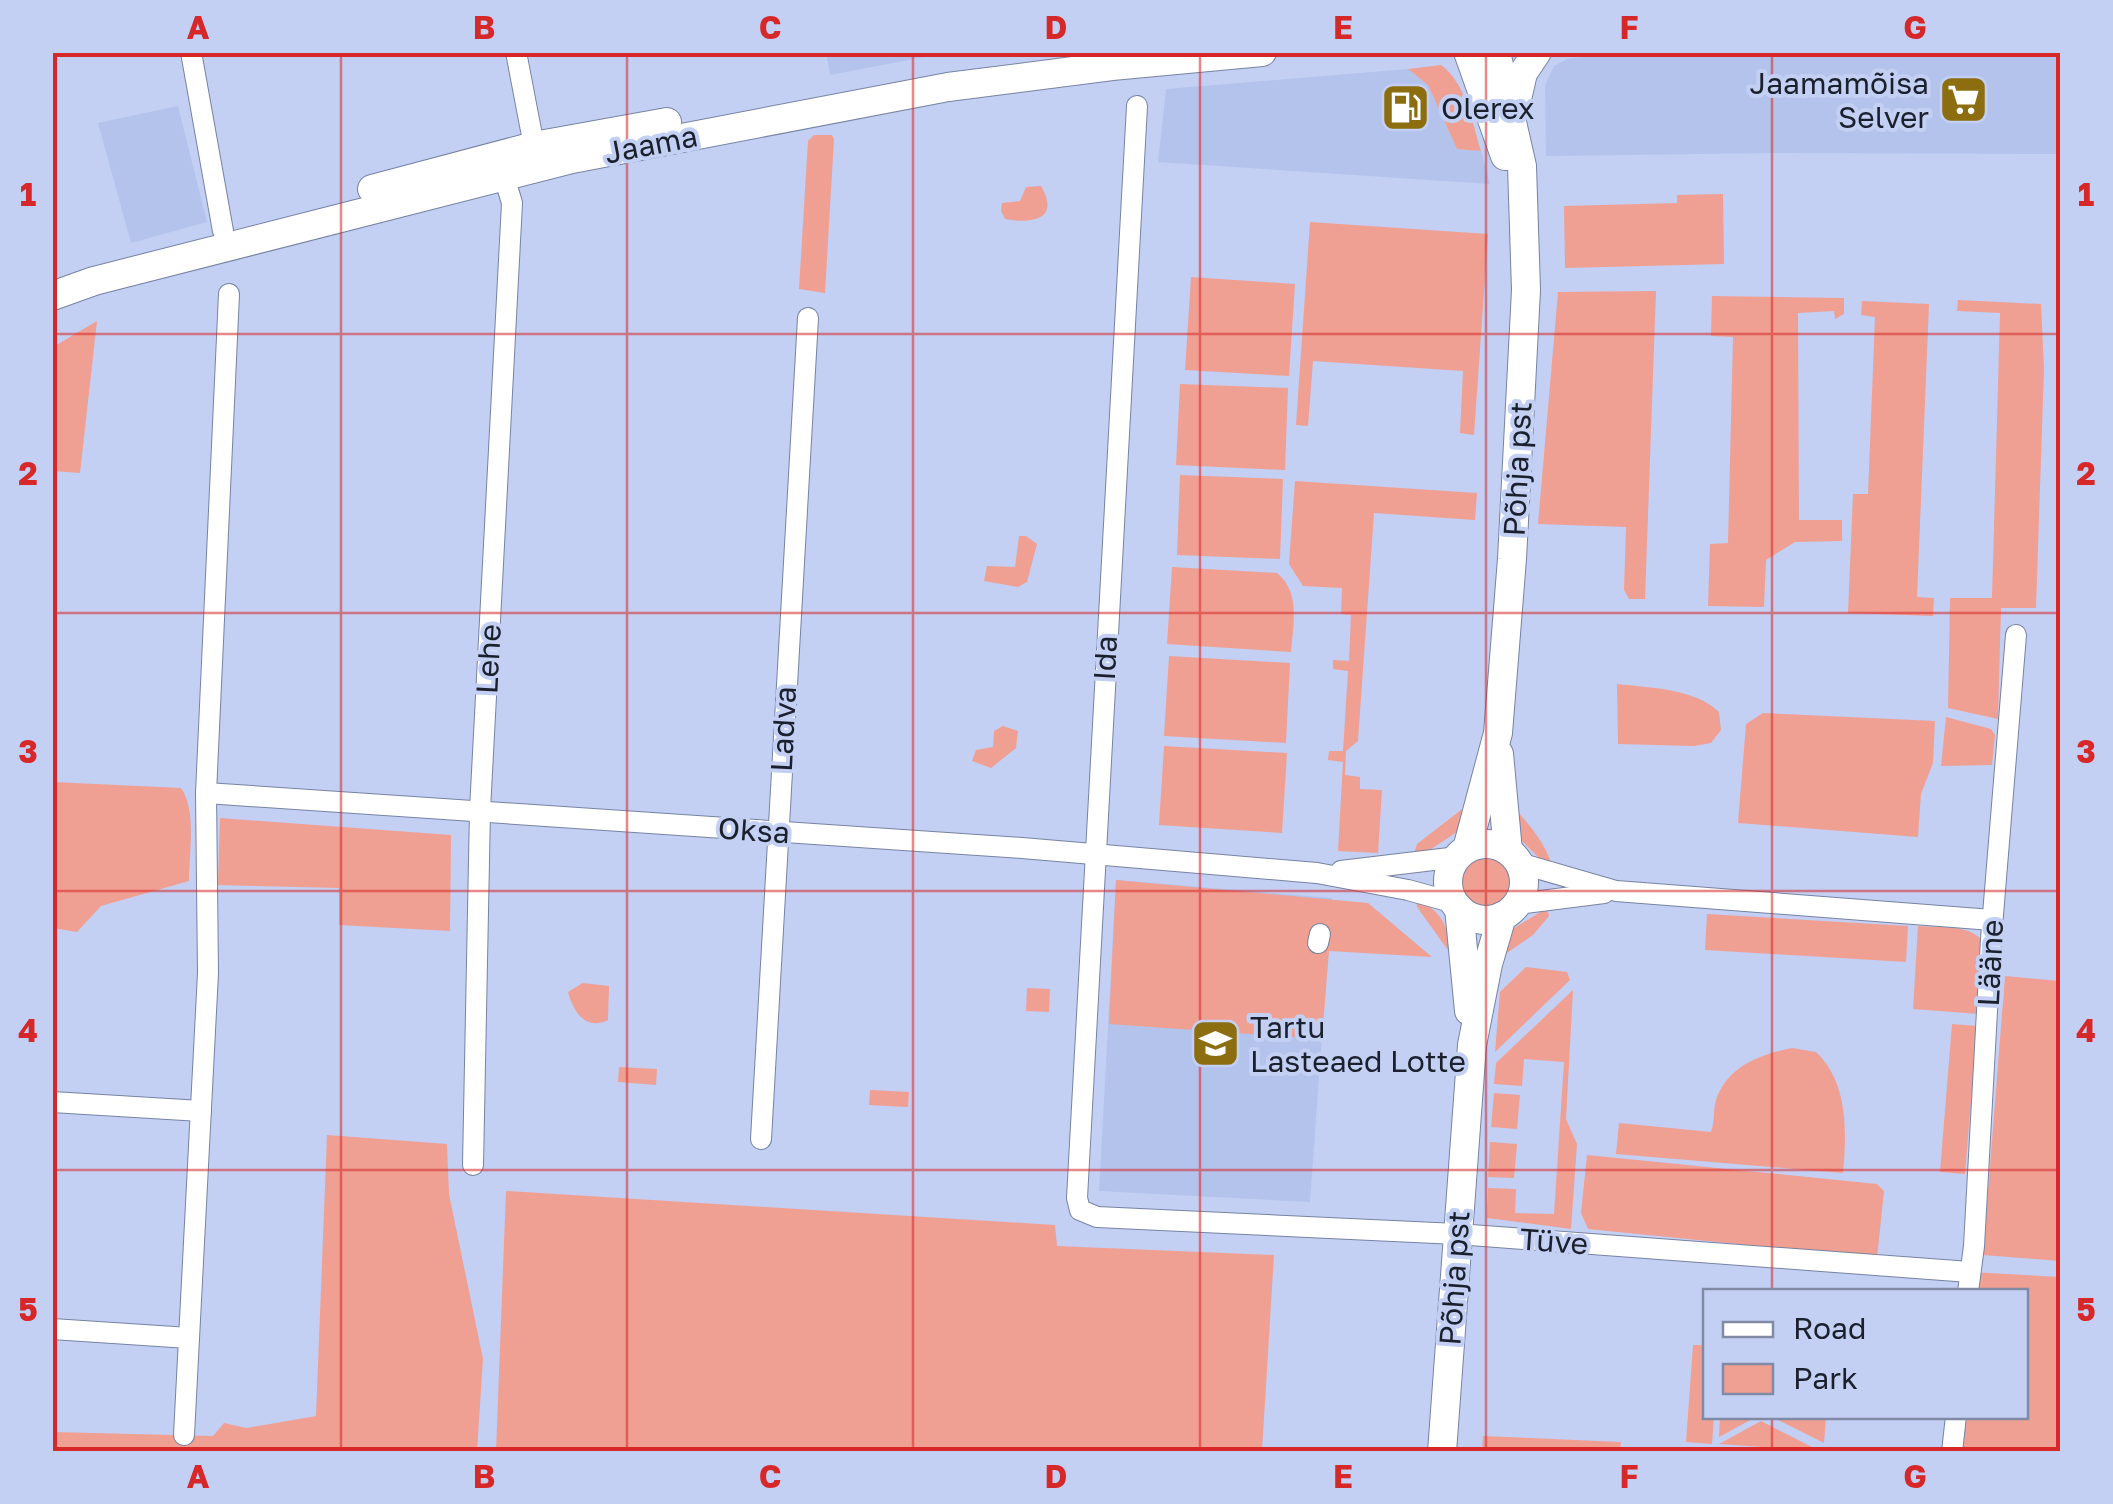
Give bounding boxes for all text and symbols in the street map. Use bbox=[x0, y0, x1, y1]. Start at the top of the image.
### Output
text: A bbox=[187, 8, 210, 46]
text: B bbox=[473, 8, 495, 46]
text: C bbox=[759, 8, 781, 46]
text: D bbox=[1045, 8, 1067, 46]
text: E bbox=[1333, 8, 1353, 46]
text: F bbox=[1619, 8, 1639, 46]
text: G bbox=[1903, 8, 1927, 46]
place label: Jaamamõisa Selver bbox=[1750, 65, 1929, 135]
supermarket icon: Jaamamõisa Selver bbox=[1938, 74, 1990, 126]
fuel station icon: Olerex bbox=[1380, 82, 1432, 134]
place label: Olerex bbox=[1441, 90, 1535, 126]
street label: Jaama bbox=[601, 117, 701, 171]
text: 1 bbox=[20, 175, 36, 213]
text: 1 bbox=[2078, 175, 2094, 213]
street label: Põhja pst bbox=[1496, 401, 1538, 537]
text: 2 bbox=[18, 454, 38, 492]
text: 2 bbox=[2076, 454, 2096, 492]
street label: Lehe bbox=[468, 623, 508, 695]
street label: Ida bbox=[1086, 635, 1124, 681]
street label: Ladva bbox=[763, 685, 803, 773]
text: 3 bbox=[18, 732, 38, 770]
text: 3 bbox=[2076, 732, 2096, 770]
street label: Oksa bbox=[717, 810, 791, 850]
street label: Lääne bbox=[1970, 919, 2010, 1007]
place label: Tartu Lasteaed Lotte bbox=[1250, 1009, 1466, 1079]
text: 4 bbox=[18, 1011, 38, 1049]
text: 4 bbox=[2076, 1011, 2096, 1049]
school or university icon: Tartu Lasteaed Lotte bbox=[1189, 1018, 1241, 1070]
street label: Põhja pst bbox=[1431, 1210, 1477, 1346]
street label: Tüve bbox=[1519, 1221, 1589, 1261]
legend bbox=[1703, 1289, 2028, 1419]
text: 5 bbox=[18, 1290, 38, 1328]
text: 5 bbox=[2076, 1290, 2096, 1328]
text: Road bbox=[1793, 1310, 1867, 1346]
text: Park bbox=[1793, 1360, 1858, 1396]
text: A bbox=[187, 1457, 210, 1495]
text: B bbox=[473, 1457, 495, 1495]
text: C bbox=[759, 1457, 781, 1495]
text: D bbox=[1045, 1457, 1067, 1495]
text: E bbox=[1333, 1457, 1353, 1495]
text: F bbox=[1619, 1457, 1639, 1495]
text: G bbox=[1903, 1457, 1927, 1495]

